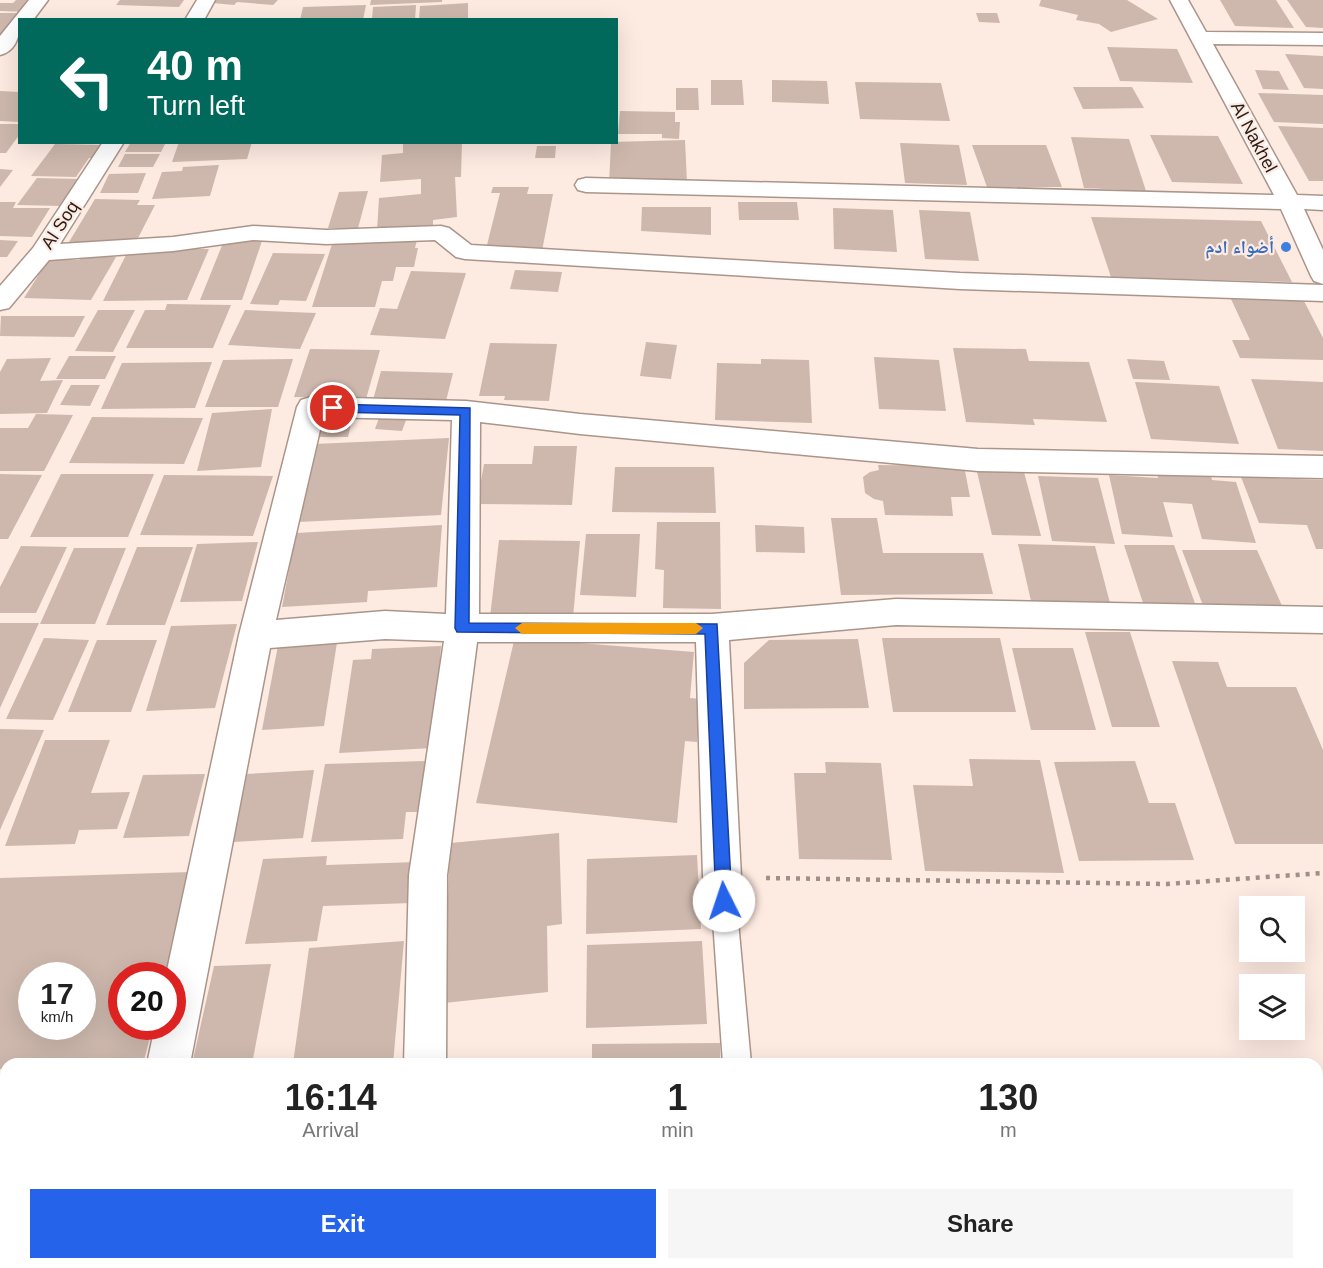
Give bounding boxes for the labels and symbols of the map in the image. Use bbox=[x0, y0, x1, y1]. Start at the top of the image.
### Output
street label: Al Nakhel bbox=[1227, 98, 1281, 176]
street label: Al Soq bbox=[37, 197, 83, 253]
place label: أضواء ادم bbox=[1206, 236, 1274, 259]
marker: أضواء ادم bbox=[1279, 240, 1293, 254]
pin bbox=[307, 382, 358, 433]
position arrow bbox=[692, 869, 756, 933]
speed limit sign: 20 bbox=[108, 962, 186, 1040]

